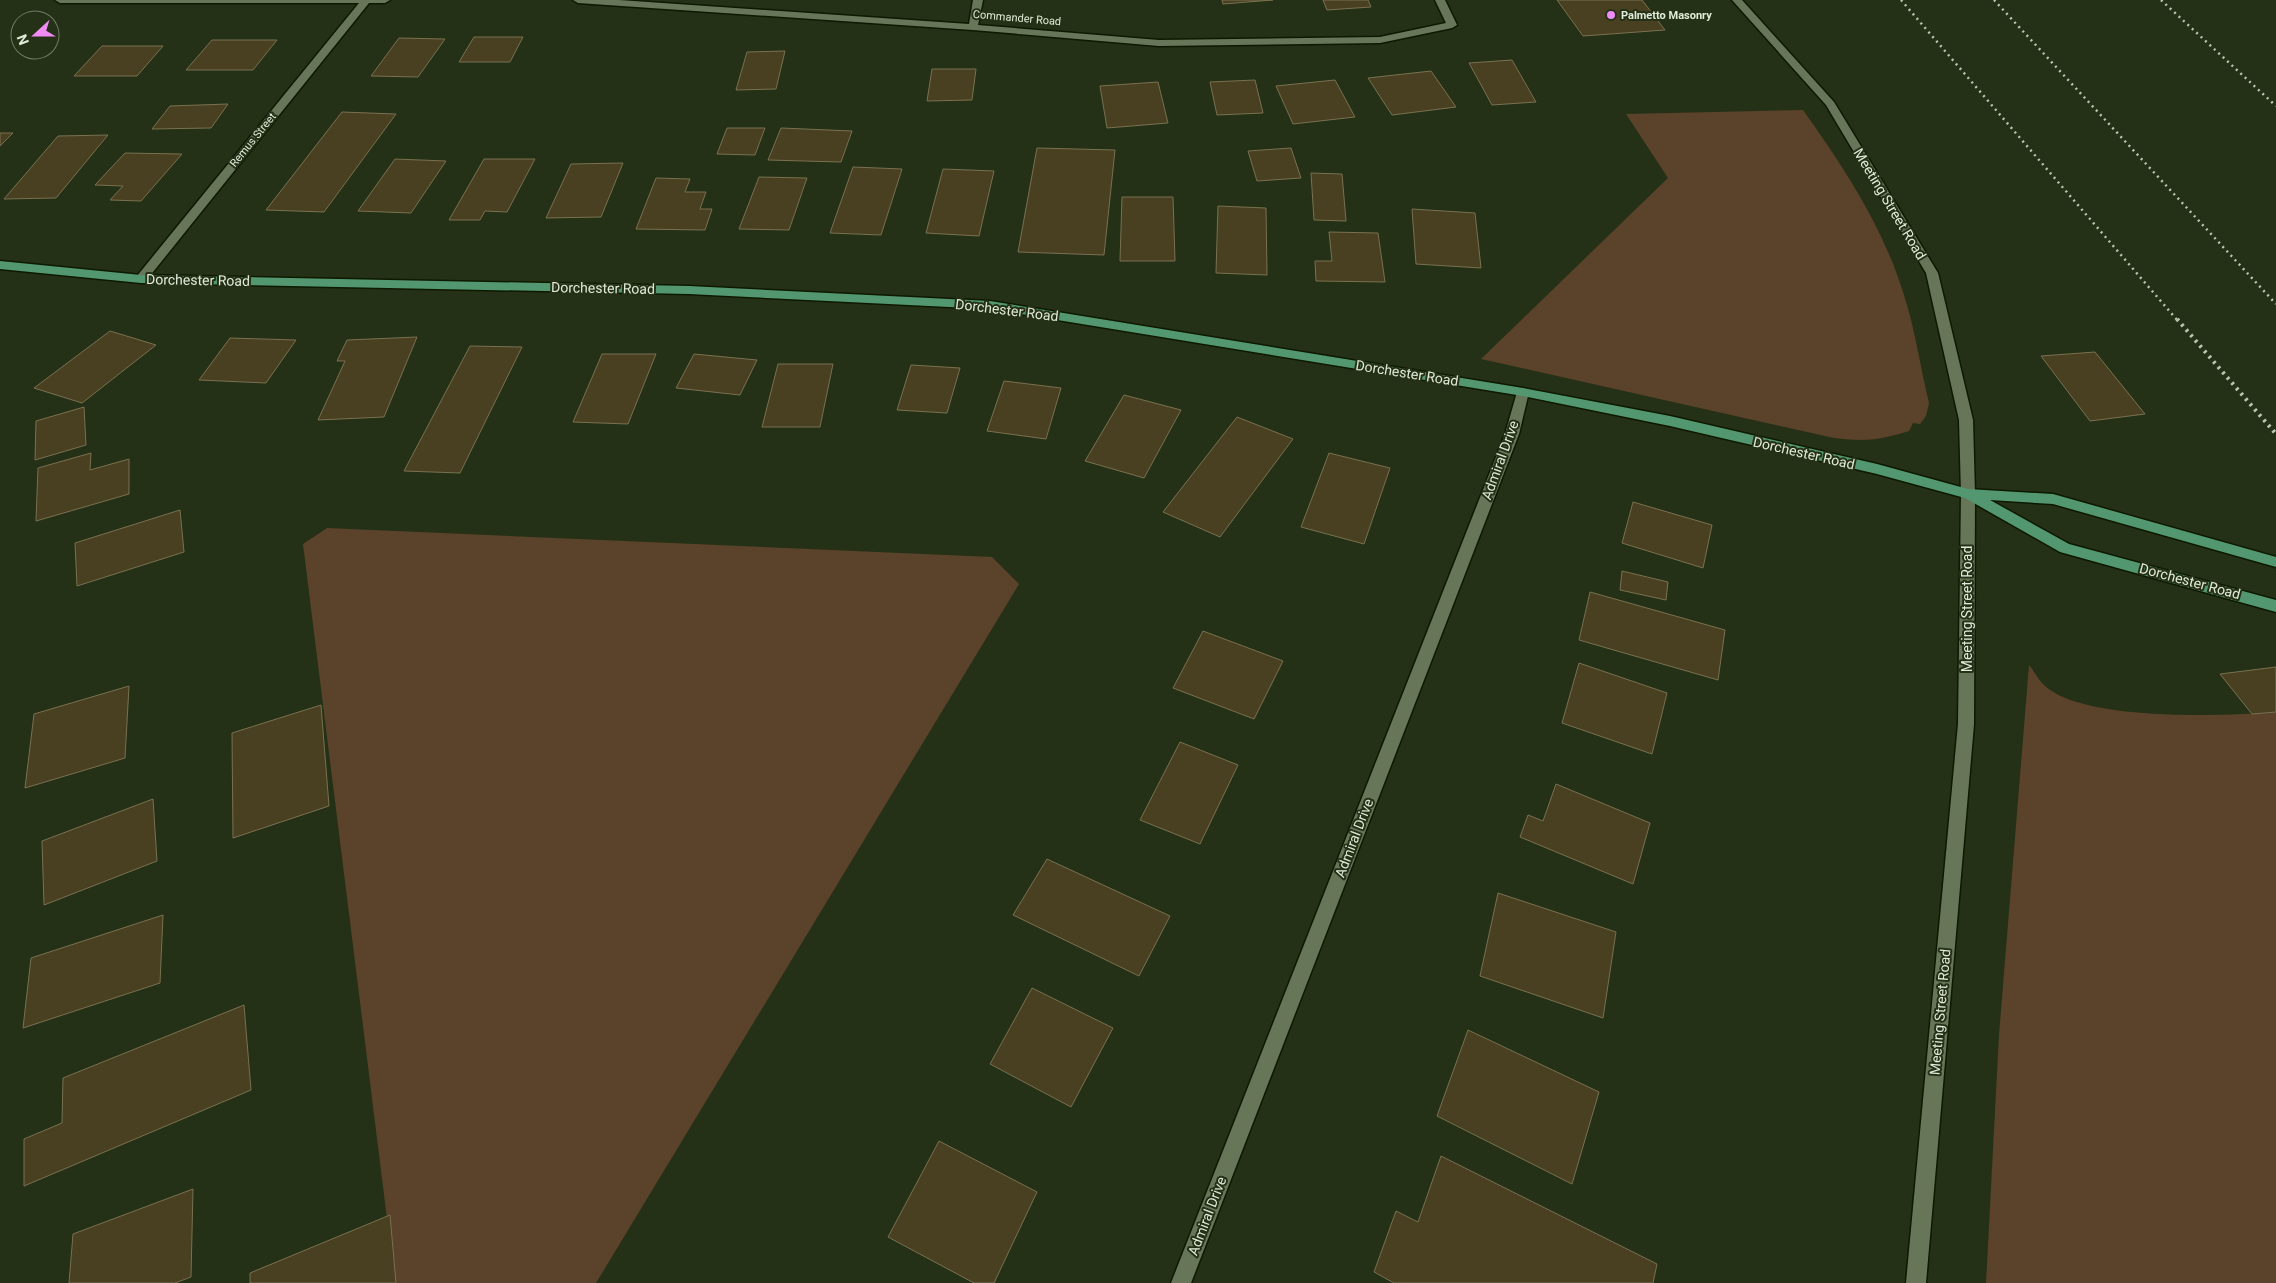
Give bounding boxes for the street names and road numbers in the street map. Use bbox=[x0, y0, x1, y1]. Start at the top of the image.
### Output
street label: Commander Road bbox=[972, 8, 1062, 28]
street label: Remus Street bbox=[227, 110, 279, 170]
street label: Meeting Street Road bbox=[1851, 146, 1929, 262]
street label: Dorchester Road bbox=[146, 271, 250, 289]
street label: Dorchester Road bbox=[551, 279, 655, 297]
street label: Dorchester Road bbox=[954, 296, 1060, 324]
street label: Dorchester Road bbox=[1354, 357, 1460, 389]
street label: Admiral Drive bbox=[1478, 418, 1522, 502]
street label: Dorchester Road bbox=[1752, 434, 1856, 472]
street label: Meeting Street Road bbox=[1959, 546, 1975, 672]
street label: Dorchester Road bbox=[2138, 560, 2242, 602]
street label: Admiral Drive bbox=[1332, 796, 1376, 880]
street label: Meeting Street Road bbox=[1927, 948, 1953, 1076]
street label: Admiral Drive bbox=[1185, 1174, 1229, 1258]

